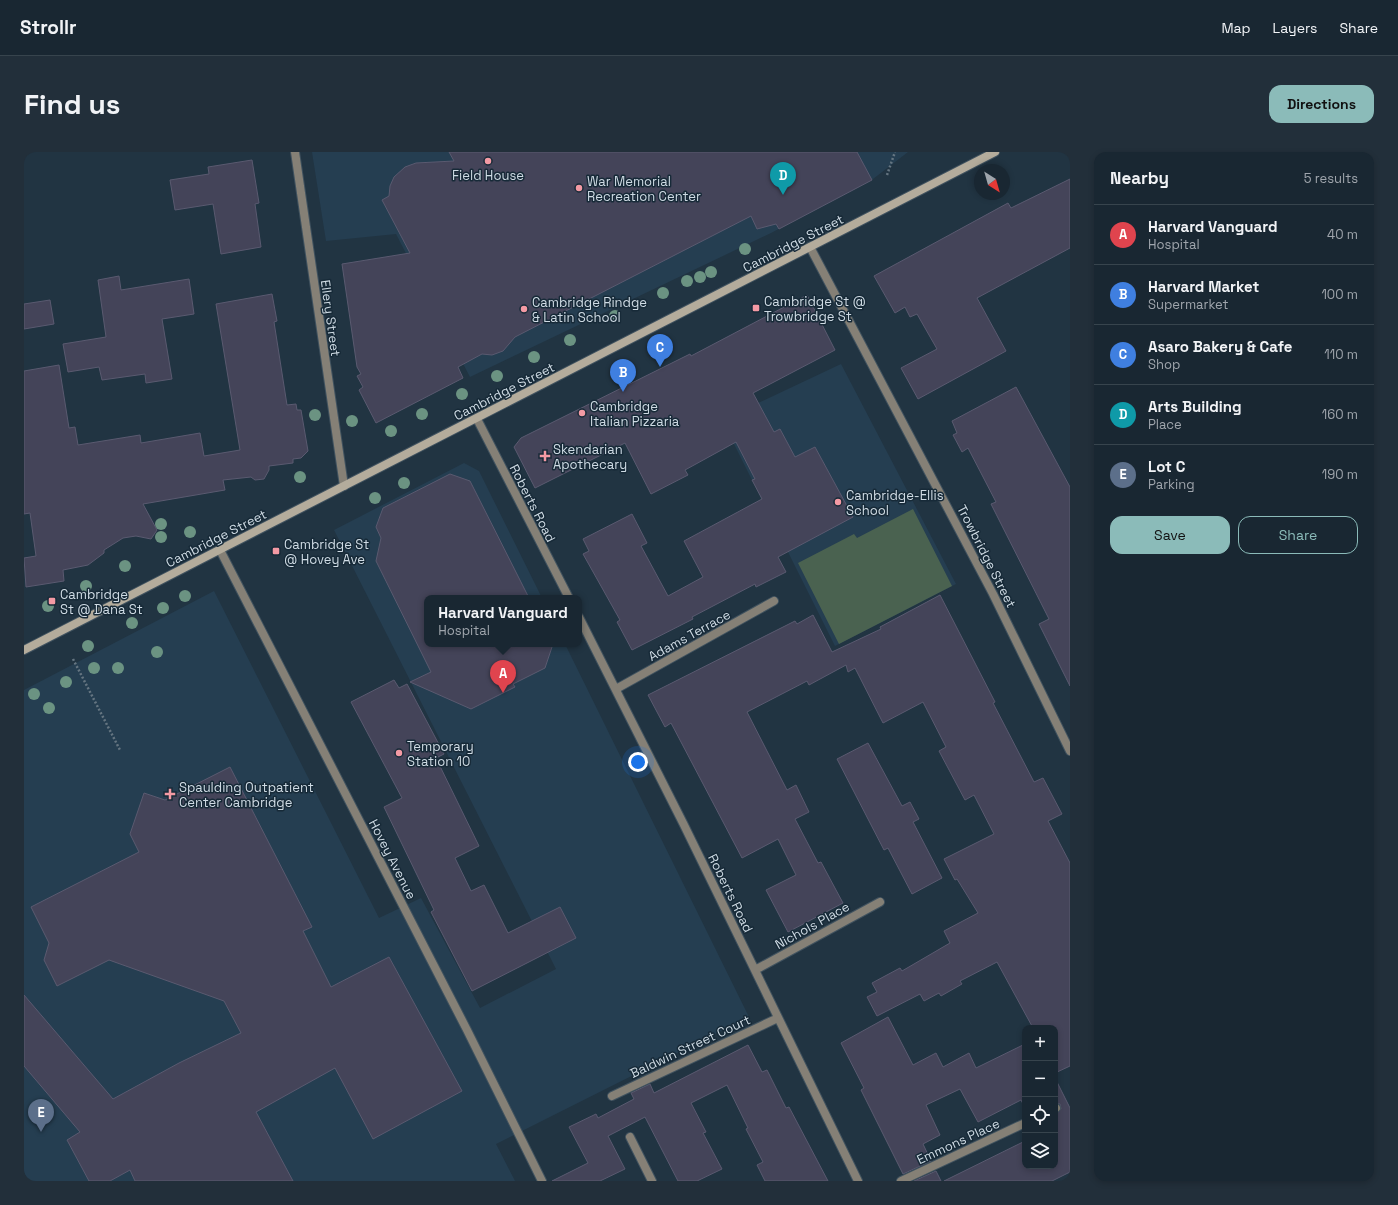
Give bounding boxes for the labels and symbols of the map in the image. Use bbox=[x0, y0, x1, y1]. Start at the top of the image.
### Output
marker: Field House bbox=[483, 156, 493, 166]
pin: D bbox=[770, 162, 796, 195]
north arrow bbox=[974, 164, 1010, 200]
place label: Field House bbox=[452, 167, 524, 184]
place label: War Memorial Recreation Center bbox=[587, 173, 701, 205]
marker: War Memorial Recreation Center bbox=[574, 183, 584, 193]
street label: Cambridge Street bbox=[740, 211, 847, 276]
street label: Ellery Street bbox=[317, 279, 344, 358]
place label: Cambridge St @ Trowbridge St bbox=[764, 293, 866, 325]
place label: Cambridge Rindge & Latin School bbox=[532, 294, 647, 326]
marker: Cambridge St @ Trowbridge St bbox=[751, 303, 761, 313]
marker: Cambridge Rindge & Latin School bbox=[519, 304, 529, 314]
pin: C bbox=[647, 334, 673, 367]
street label: Cambridge Street bbox=[451, 359, 558, 424]
pin: B bbox=[610, 359, 636, 392]
place label: Cambridge Italian Pizzaria bbox=[590, 398, 680, 430]
marker: Cambridge Italian Pizzaria bbox=[577, 408, 587, 418]
place label: Skendarian Apothecary bbox=[553, 441, 627, 473]
marker: Skendarian Apothecary bbox=[540, 451, 550, 461]
street label: Roberts Road bbox=[506, 461, 559, 545]
place label: Cambridge-Ellis School bbox=[846, 487, 944, 519]
marker: Cambridge-Ellis School bbox=[833, 497, 843, 507]
street label: Trowbridge Street bbox=[953, 502, 1020, 611]
street label: Cambridge Street bbox=[163, 506, 270, 571]
place label: Cambridge St @ Hovey Ave bbox=[284, 536, 369, 568]
marker: Cambridge St @ Hovey Ave bbox=[271, 546, 281, 556]
place label: Cambridge St @ Dana St bbox=[60, 586, 143, 618]
marker: Cambridge St @ Dana St bbox=[47, 596, 57, 606]
street label: Adams Terrace bbox=[645, 606, 733, 665]
pin: A bbox=[490, 660, 516, 693]
place label: Temporary Station 10 bbox=[407, 738, 474, 770]
marker: Temporary Station 10 bbox=[394, 748, 404, 758]
your location bbox=[628, 752, 648, 772]
place label: Spaulding Outpatient Center Cambridge bbox=[179, 779, 314, 811]
marker: Spaulding Outpatient Center Cambridge bbox=[164, 788, 176, 800]
street label: Hovey Avenue bbox=[365, 816, 420, 902]
street label: Roberts Road bbox=[704, 851, 757, 935]
street label: Nichols Place bbox=[772, 898, 853, 953]
street label: Baldwin Street Court bbox=[627, 1011, 753, 1082]
pin: E bbox=[28, 1099, 54, 1132]
street label: Emmons Place bbox=[914, 1115, 1002, 1168]

